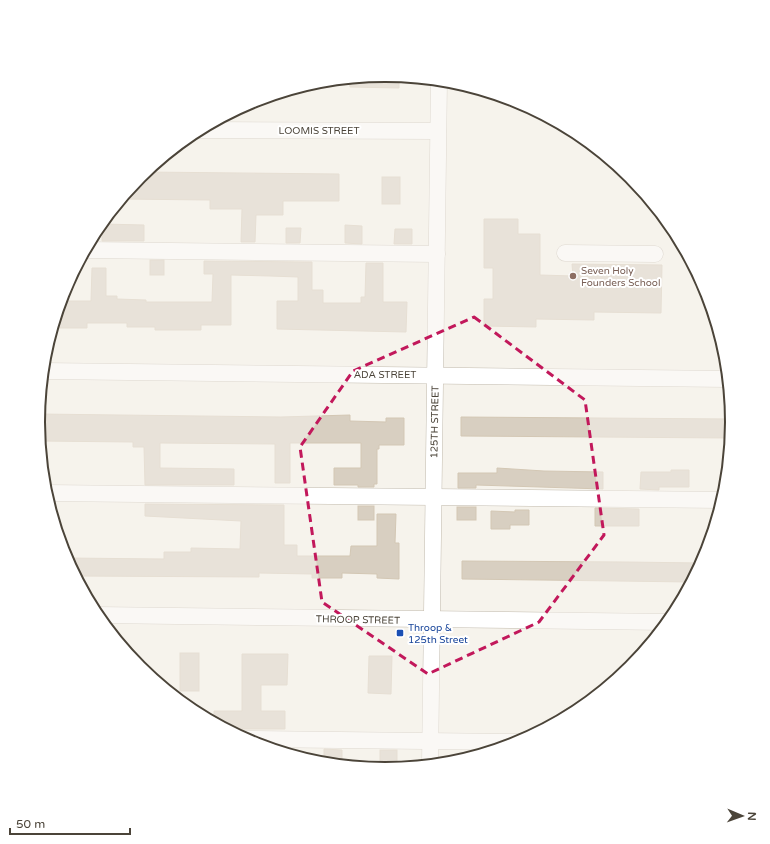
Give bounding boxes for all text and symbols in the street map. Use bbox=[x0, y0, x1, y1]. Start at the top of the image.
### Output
street label: LOOMIS STREET bbox=[278, 125, 360, 137]
place label: Seven Holy Founders School bbox=[581, 265, 660, 289]
marker: Seven Holy Founders School bbox=[568, 271, 578, 281]
street label: ADA STREET bbox=[354, 369, 416, 381]
street label: 125TH STREET bbox=[428, 385, 442, 459]
street label: THROOP STREET bbox=[316, 613, 400, 627]
place label: Throop & 125th Street bbox=[408, 622, 468, 646]
marker: Throop & 125th Street bbox=[395, 628, 405, 638]
north arrow bbox=[722, 796, 762, 836]
scale bar bbox=[10, 810, 130, 836]
text: N bbox=[745, 812, 758, 821]
text: 50 m bbox=[16, 817, 45, 831]

